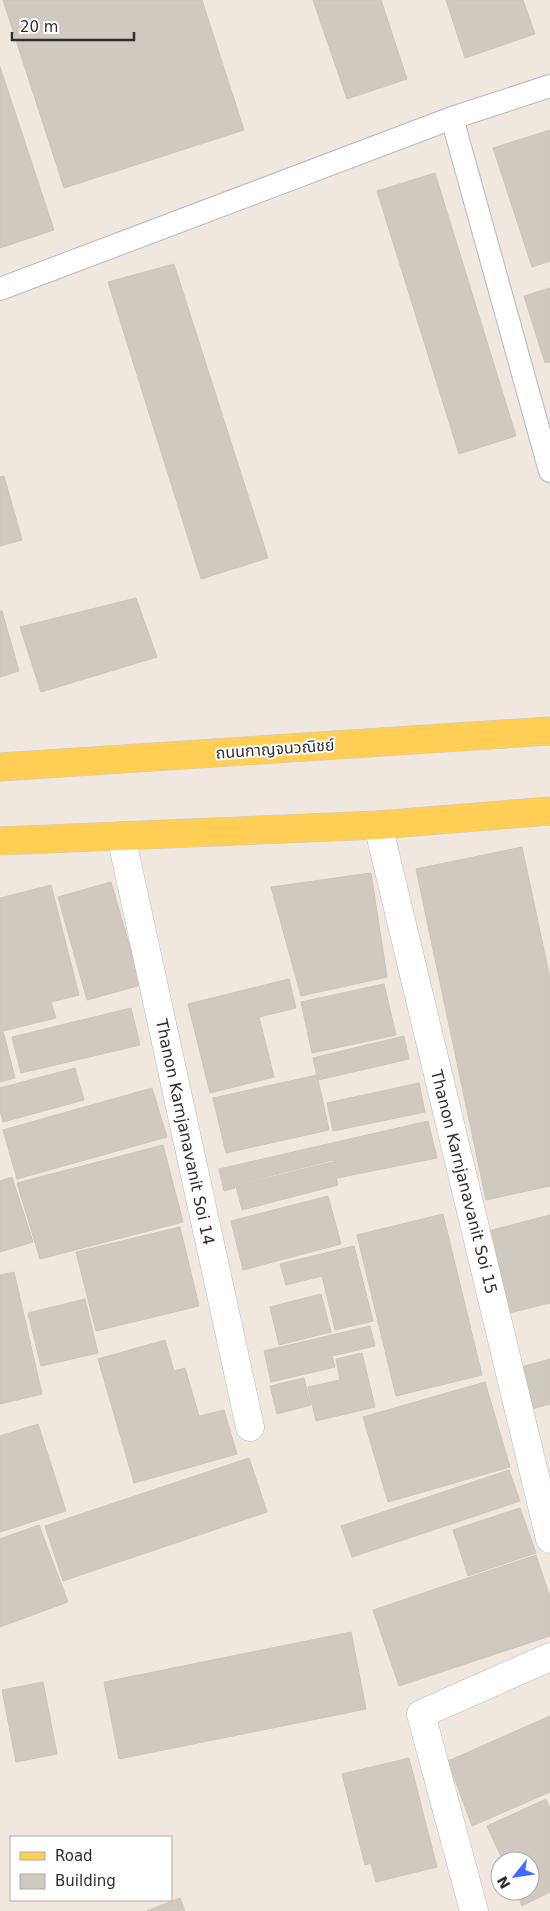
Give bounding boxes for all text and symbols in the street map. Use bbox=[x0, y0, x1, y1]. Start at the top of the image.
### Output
scale bar bbox=[12, 10, 135, 42]
text: 20 m bbox=[20, 18, 58, 36]
street label: ถนนกาญจนวณิชย์ bbox=[215, 735, 335, 763]
street label: Thanon Karnjanavanit Soi 14 bbox=[152, 1016, 218, 1247]
street label: Thanon Karnjanavanit Soi 15 bbox=[427, 1067, 501, 1296]
legend bbox=[10, 1836, 172, 1901]
text: Road bbox=[55, 1847, 93, 1865]
north arrow bbox=[490, 1851, 540, 1901]
text: Building bbox=[55, 1872, 116, 1890]
text: N bbox=[494, 1873, 514, 1892]

